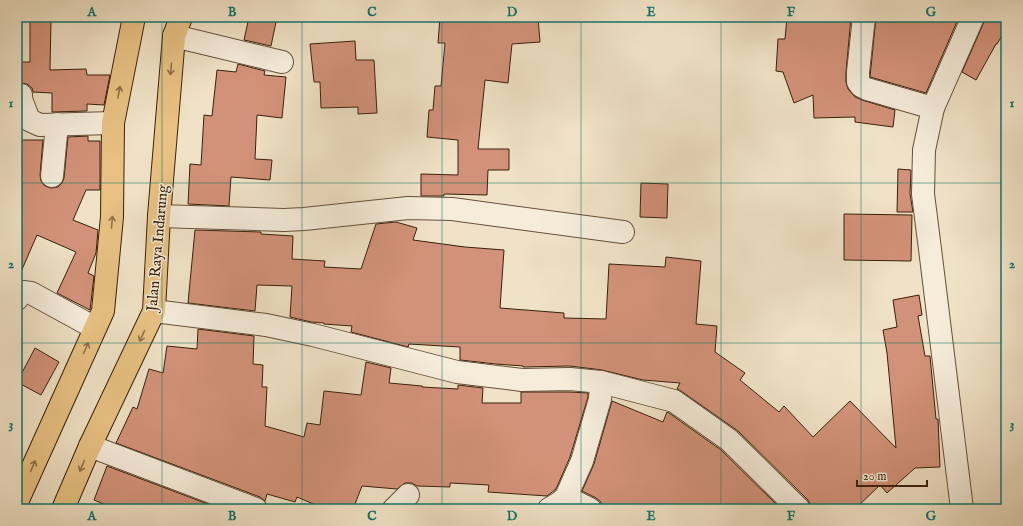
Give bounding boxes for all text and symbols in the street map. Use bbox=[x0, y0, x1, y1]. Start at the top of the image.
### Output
text: A bbox=[87, 4, 98, 21]
text: B bbox=[228, 4, 237, 21]
text: C bbox=[367, 4, 377, 21]
text: D bbox=[507, 4, 518, 21]
text: E bbox=[646, 4, 656, 21]
text: F bbox=[787, 4, 796, 21]
text: G bbox=[926, 4, 937, 21]
one-way arrow bbox=[168, 62, 175, 75]
one-way arrow bbox=[116, 86, 124, 99]
text: 1 bbox=[9, 95, 14, 112]
text: 1 bbox=[1010, 95, 1015, 112]
street label: Jalan Raya Indarung bbox=[142, 183, 173, 314]
one-way arrow bbox=[108, 216, 115, 229]
text: 2 bbox=[8, 256, 14, 273]
text: 2 bbox=[1009, 256, 1015, 273]
one-way arrow bbox=[138, 329, 145, 341]
one-way arrow bbox=[83, 342, 90, 354]
text: 3 bbox=[9, 416, 14, 433]
text: 3 bbox=[1010, 416, 1015, 433]
one-way arrow bbox=[77, 460, 85, 472]
one-way arrow bbox=[30, 461, 37, 473]
scale bar bbox=[857, 462, 927, 488]
text: 20 m bbox=[863, 469, 886, 484]
text: A bbox=[87, 508, 98, 525]
text: B bbox=[228, 508, 237, 525]
text: C bbox=[367, 508, 377, 525]
text: D bbox=[507, 508, 518, 525]
text: E bbox=[646, 508, 656, 525]
text: F bbox=[787, 508, 796, 525]
text: G bbox=[926, 508, 937, 525]

